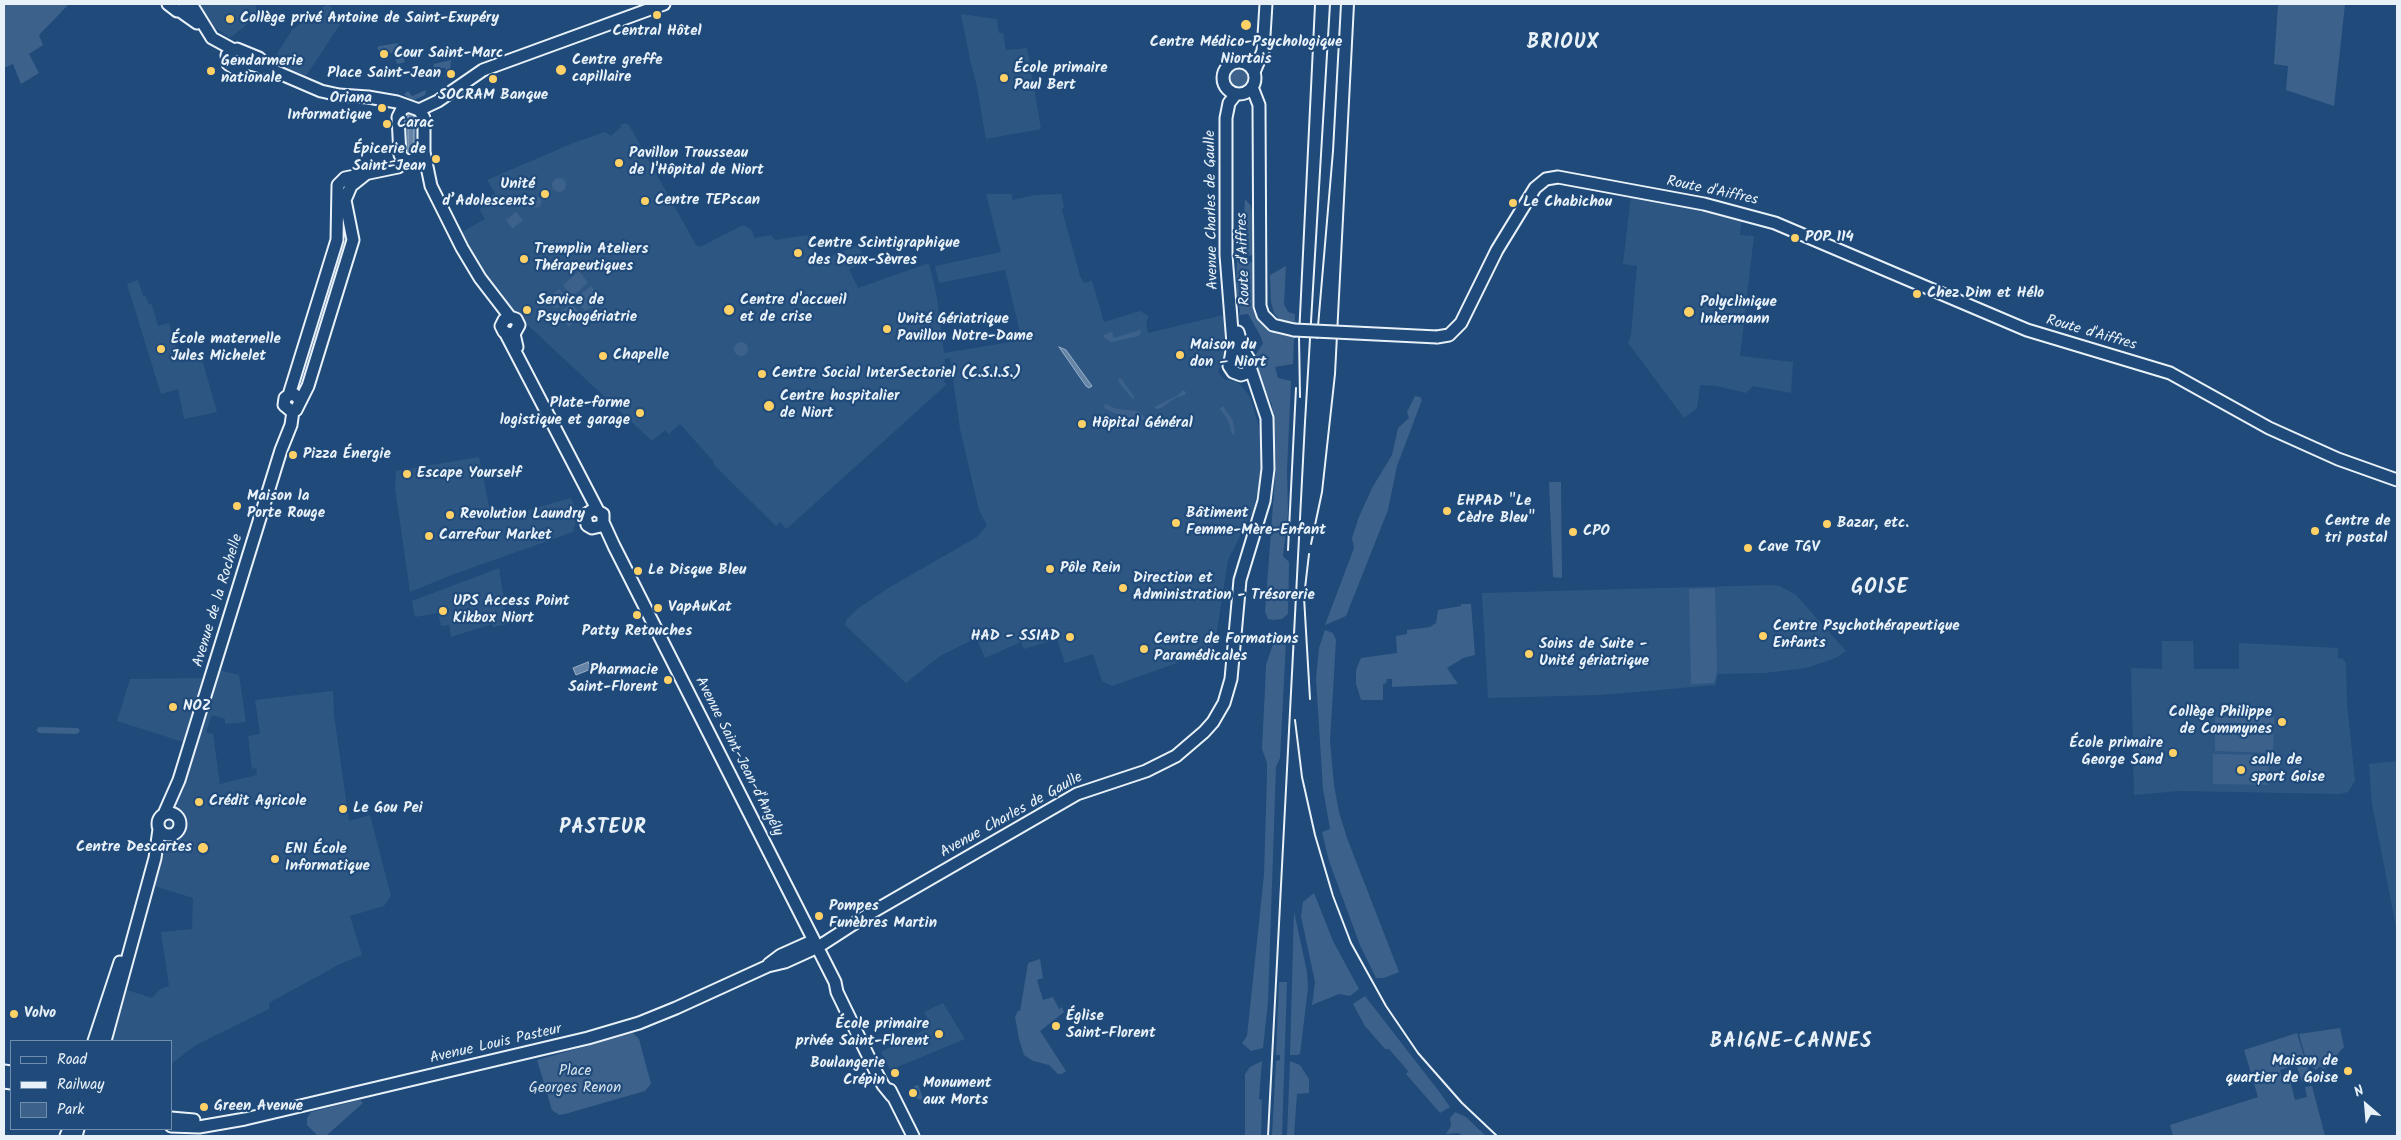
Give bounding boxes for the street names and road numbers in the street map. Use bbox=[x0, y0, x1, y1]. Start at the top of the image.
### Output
street label: Avenue Charles de Gaulle bbox=[1203, 130, 1223, 290]
street label: Route d'Aiffres bbox=[1665, 174, 1759, 210]
street label: Route d'Aiffres bbox=[1234, 212, 1256, 306]
street label: Route d'Aiffres bbox=[2044, 313, 2138, 355]
street label: Avenue de la Rochelle bbox=[190, 532, 248, 670]
street label: Avenue Saint-Jean-d'Angély bbox=[690, 674, 786, 840]
street label: Avenue Charles de Gaulle bbox=[938, 769, 1086, 863]
street label: Avenue Louis Pasteur bbox=[428, 1021, 564, 1069]

